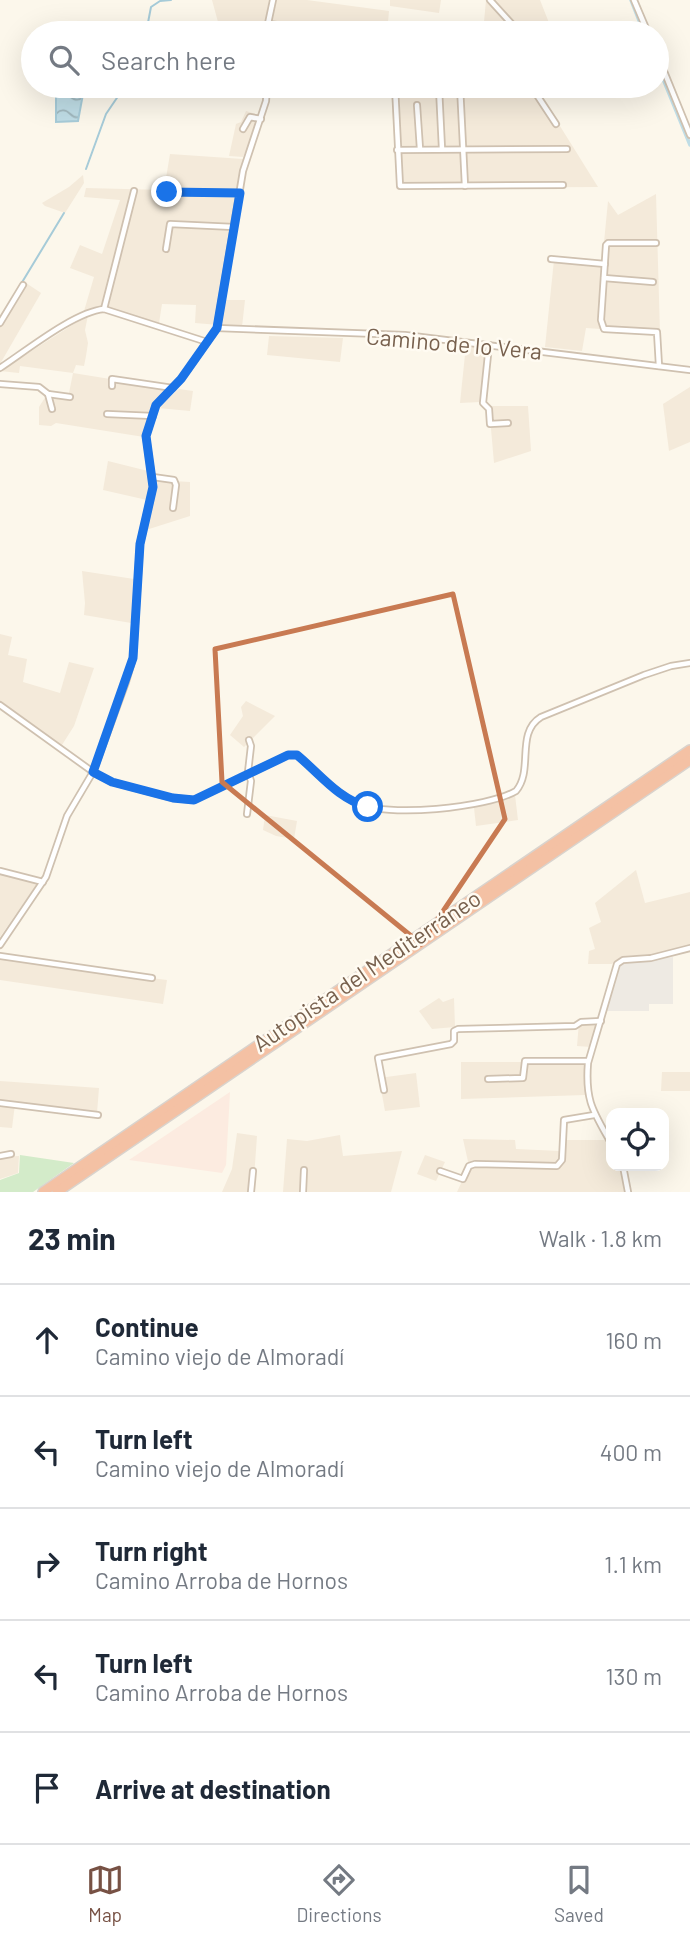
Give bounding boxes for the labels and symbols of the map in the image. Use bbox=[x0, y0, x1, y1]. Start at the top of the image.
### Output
route end bbox=[151, 176, 182, 207]
street label: Camino de lo Vera bbox=[365, 321, 543, 365]
route start bbox=[352, 791, 383, 822]
street label: Autopista del Mediterráneo bbox=[247, 883, 486, 1057]

